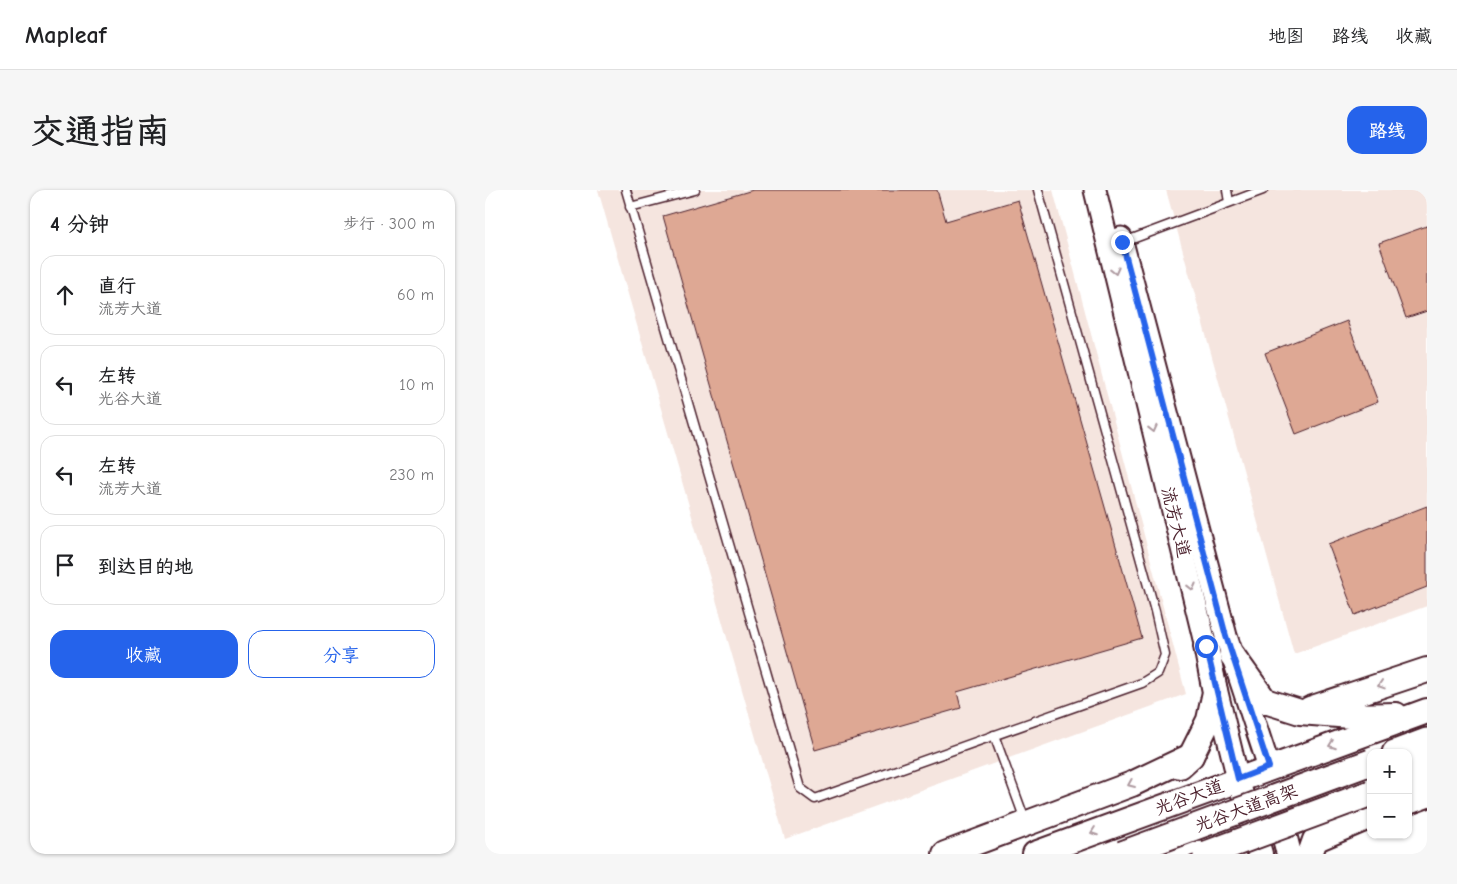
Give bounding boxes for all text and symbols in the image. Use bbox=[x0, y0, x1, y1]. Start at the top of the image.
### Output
text: Mapleaf bbox=[25, 21, 106, 49]
text: 地图 bbox=[1268, 26, 1304, 47]
text: 路线 bbox=[1332, 26, 1368, 47]
text: 收藏 bbox=[1396, 26, 1432, 47]
button: 路线 bbox=[1347, 106, 1427, 154]
text: 交通指南 bbox=[30, 111, 170, 152]
text: 4 分钟 bbox=[50, 212, 109, 236]
text: 步行 · 300 m bbox=[343, 215, 435, 233]
route end bbox=[1111, 231, 1134, 254]
one-way arrow bbox=[1109, 267, 1120, 276]
text: 直行 bbox=[98, 275, 136, 297]
icon: ahead bbox=[51, 281, 79, 309]
text: 60 m bbox=[397, 286, 434, 304]
text: 流芳大道 bbox=[98, 300, 162, 318]
text: 左转 bbox=[98, 365, 136, 387]
icon: left bbox=[51, 371, 79, 399]
text: 10 m bbox=[399, 376, 434, 394]
text: 光谷大道 bbox=[98, 390, 162, 408]
one-way arrow bbox=[1147, 425, 1158, 434]
text: 左转 bbox=[98, 455, 136, 477]
icon: left bbox=[51, 461, 79, 489]
text: 230 m bbox=[389, 466, 434, 484]
text: 流芳大道 bbox=[98, 480, 162, 498]
street label: 流芳大道 bbox=[1157, 485, 1194, 560]
icon: arrive bbox=[51, 551, 79, 579]
text: 到达目的地 bbox=[98, 556, 193, 578]
one-way arrow bbox=[1186, 583, 1197, 592]
button: 收藏 bbox=[50, 630, 238, 678]
button: 分享 bbox=[248, 630, 435, 678]
route start bbox=[1195, 635, 1218, 658]
one-way arrow bbox=[1377, 680, 1385, 690]
one-way arrow bbox=[1328, 739, 1337, 749]
map controls bbox=[1367, 749, 1412, 839]
button: + bbox=[1367, 749, 1412, 794]
street label: 光谷大道 bbox=[1152, 775, 1227, 820]
one-way arrow bbox=[1127, 778, 1136, 789]
street label: 光谷大道高架 bbox=[1192, 780, 1301, 837]
button: − bbox=[1367, 794, 1412, 839]
one-way arrow bbox=[1090, 826, 1099, 836]

